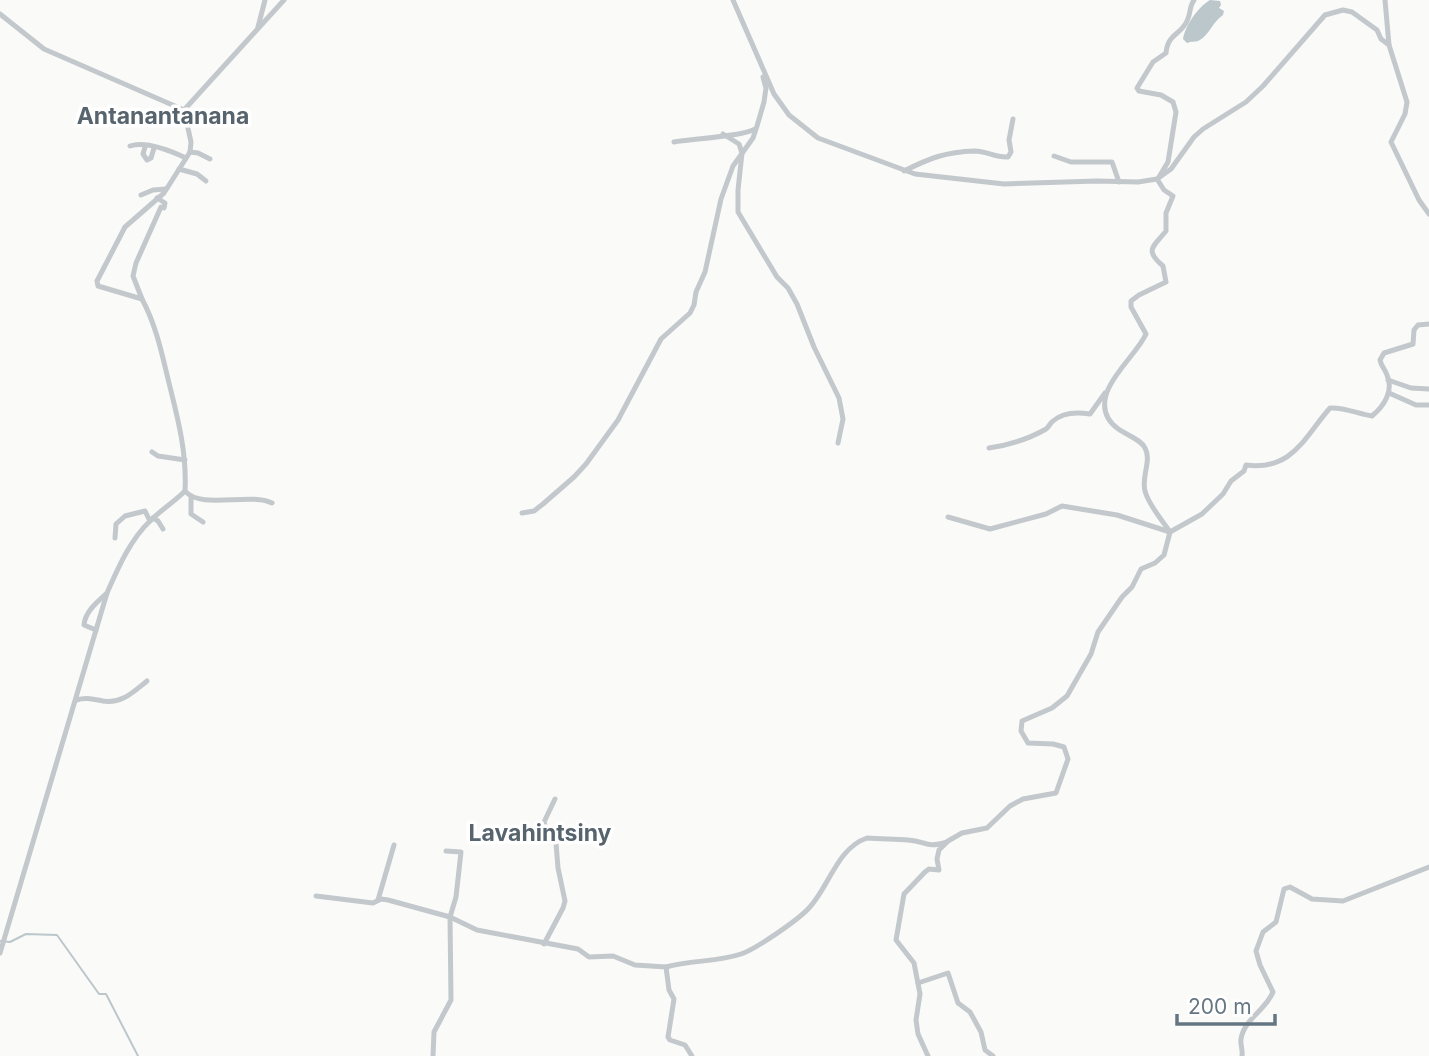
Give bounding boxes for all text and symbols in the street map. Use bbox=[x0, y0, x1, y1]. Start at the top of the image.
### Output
district label: Antanantanana bbox=[77, 102, 249, 130]
district label: Lavahintsiny bbox=[469, 819, 612, 847]
scale bar bbox=[1177, 982, 1275, 1026]
text: 200 m bbox=[1188, 994, 1252, 1019]

